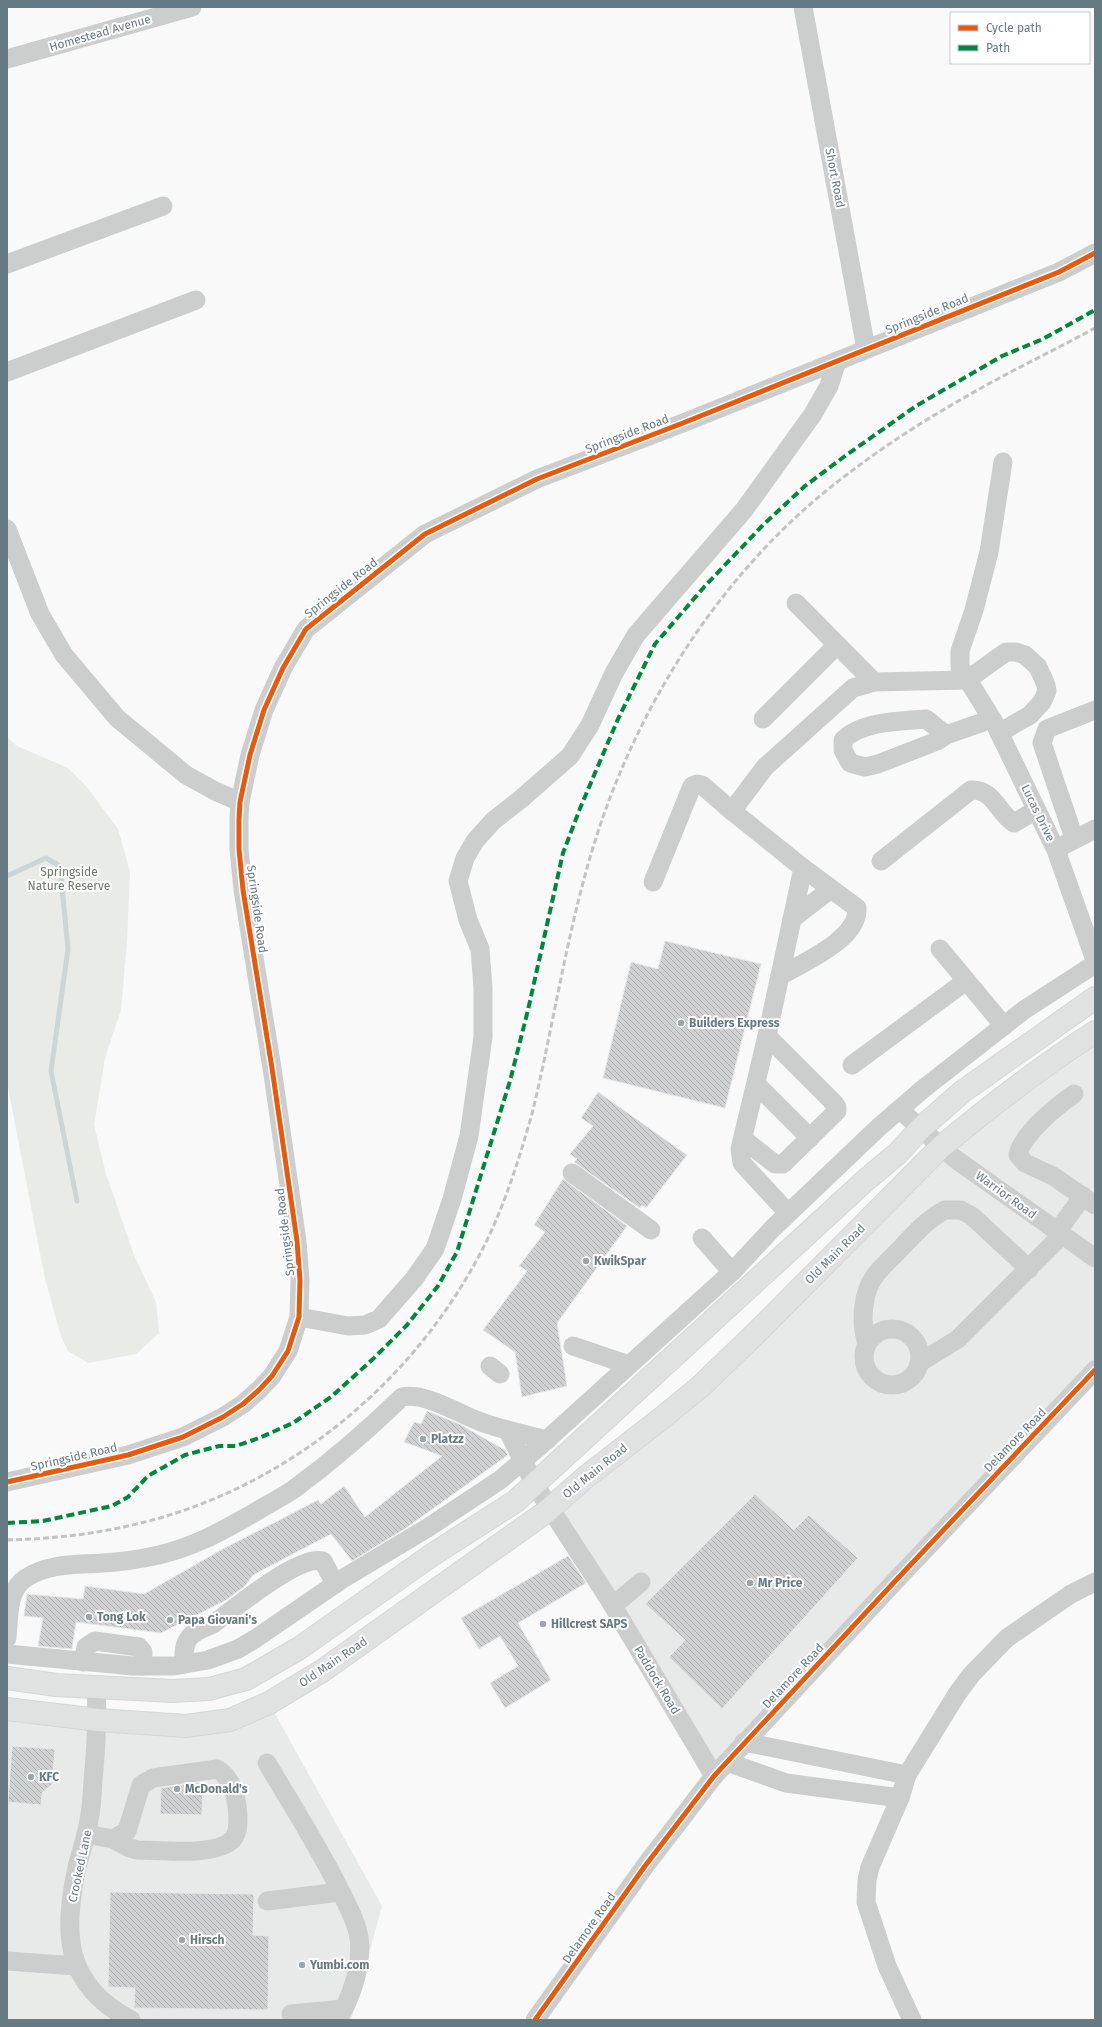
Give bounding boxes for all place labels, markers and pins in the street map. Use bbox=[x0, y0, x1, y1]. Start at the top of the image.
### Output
place label: Builders Express bbox=[689, 1016, 780, 1030]
marker: Builders Express bbox=[676, 1018, 686, 1028]
place label: KwikSpar bbox=[594, 1254, 646, 1268]
marker: KwikSpar bbox=[581, 1256, 591, 1266]
place label: Platzz bbox=[431, 1432, 464, 1446]
marker: Platzz bbox=[418, 1434, 428, 1444]
place label: Mr Price bbox=[758, 1576, 803, 1590]
marker: Mr Price bbox=[745, 1578, 755, 1588]
place label: Tong Lok bbox=[97, 1610, 146, 1624]
marker: Tong Lok bbox=[84, 1612, 94, 1622]
place label: Papa Giovani's bbox=[178, 1613, 257, 1627]
marker: Papa Giovani's bbox=[165, 1615, 175, 1625]
place label: Hillcrest SAPS bbox=[551, 1617, 627, 1631]
marker: Hillcrest SAPS bbox=[538, 1619, 548, 1629]
place label: KFC bbox=[39, 1770, 59, 1784]
marker: KFC bbox=[26, 1772, 36, 1782]
place label: McDonald's bbox=[185, 1782, 248, 1796]
marker: McDonald's bbox=[172, 1784, 182, 1794]
place label: Hirsch bbox=[190, 1933, 225, 1947]
marker: Hirsch bbox=[177, 1935, 187, 1945]
place label: Yumbi.com bbox=[309, 1958, 369, 1972]
marker: Yumbi.com bbox=[297, 1960, 307, 1970]

